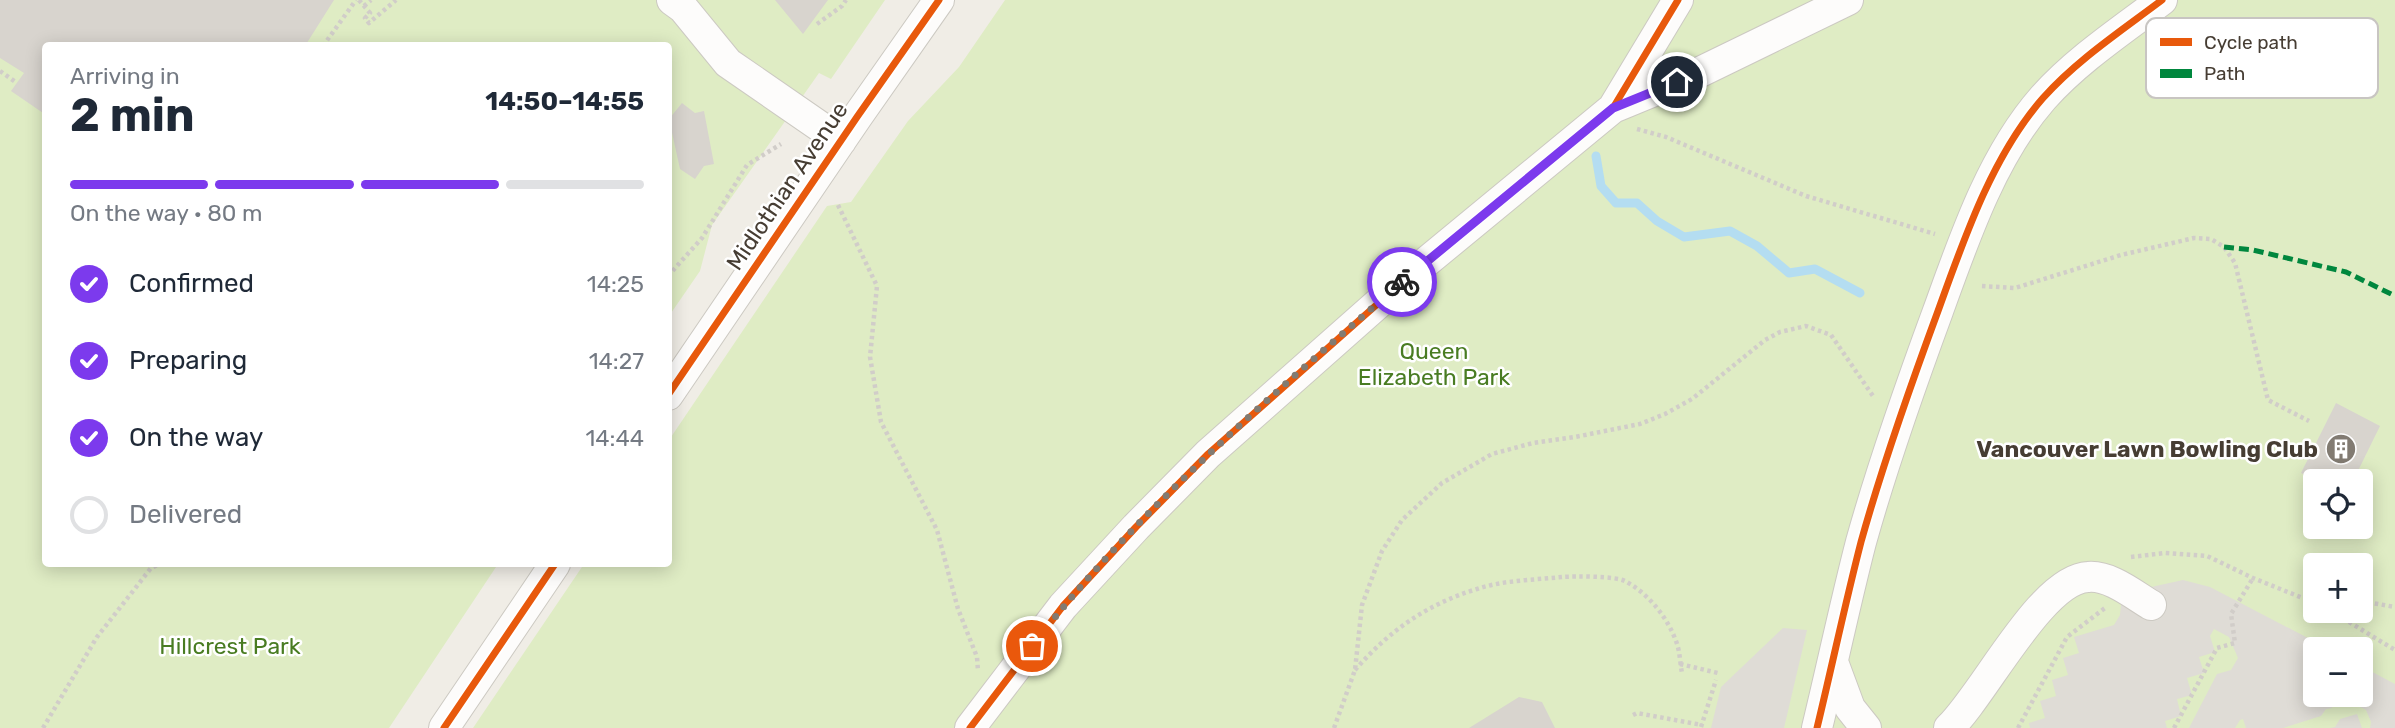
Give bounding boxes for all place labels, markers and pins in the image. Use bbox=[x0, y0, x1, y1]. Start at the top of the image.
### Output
pin bbox=[1647, 52, 1707, 112]
building icon: Vancouver Lawn Bowling Club bbox=[2324, 432, 2358, 466]
place label: Vancouver Lawn Bowling Club bbox=[1976, 435, 2318, 463]
pin bbox=[1002, 616, 1062, 676]

